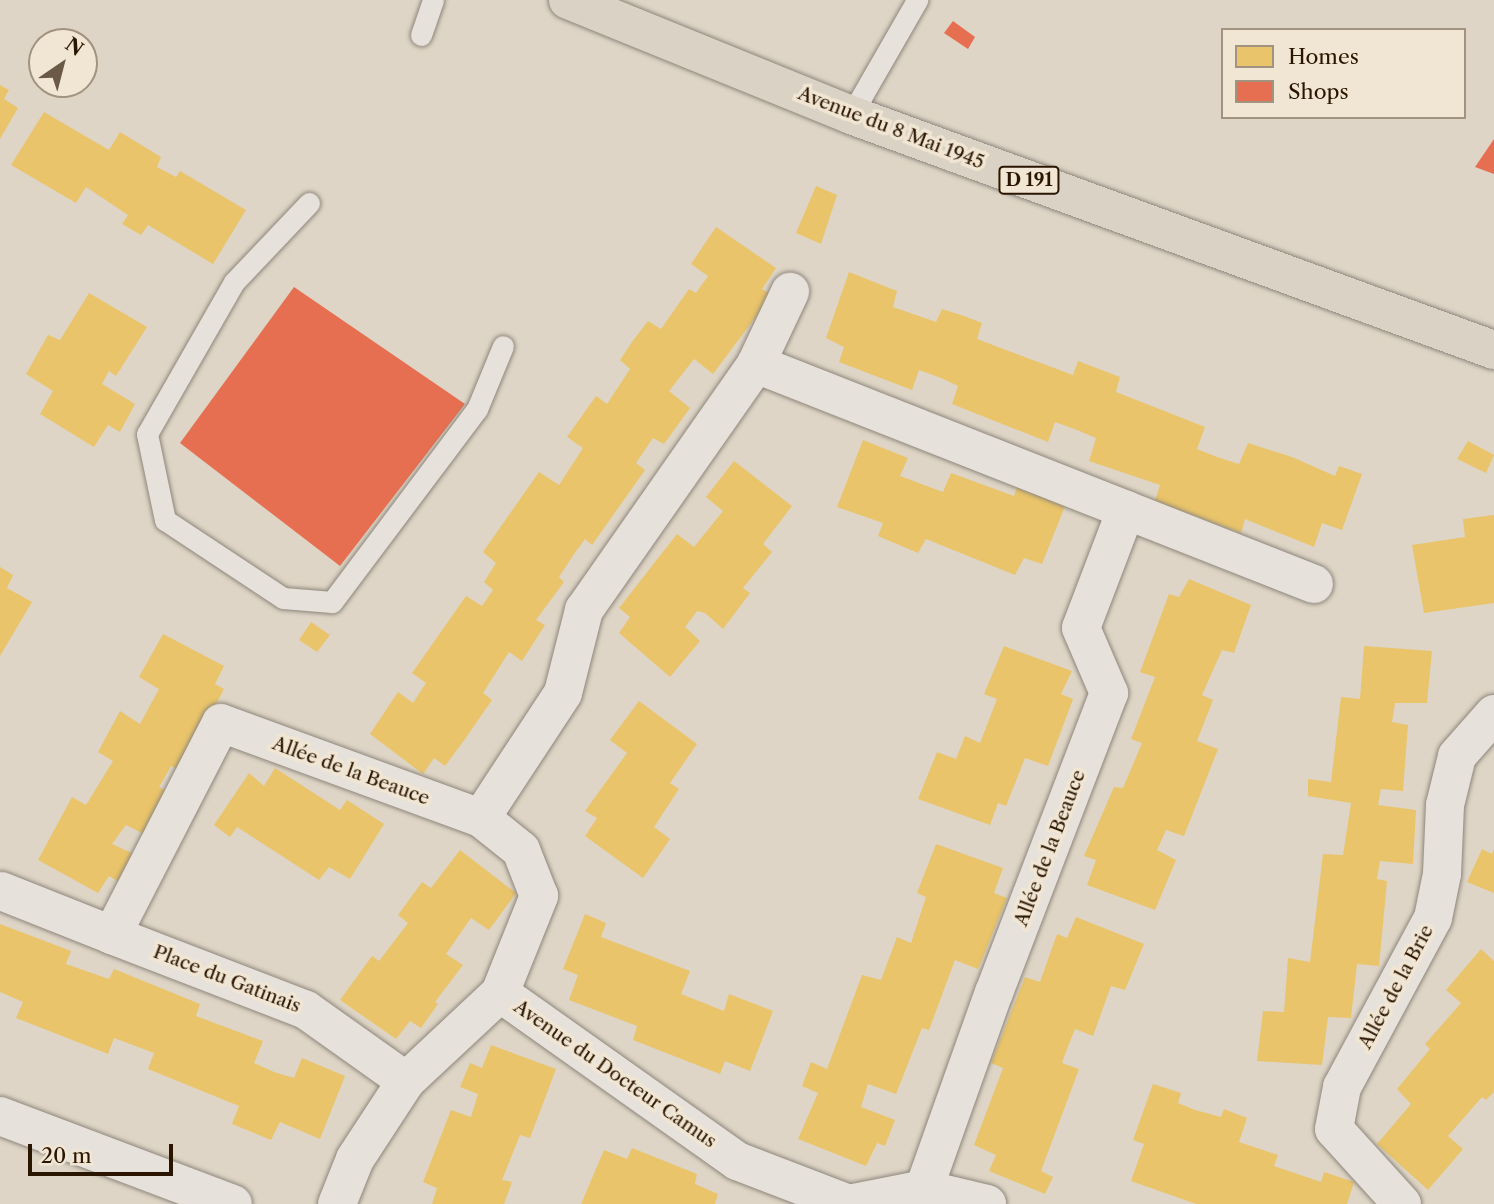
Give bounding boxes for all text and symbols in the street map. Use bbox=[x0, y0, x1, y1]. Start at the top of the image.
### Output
north arrow bbox=[28, 28, 98, 98]
legend bbox=[1221, 28, 1466, 119]
text: N bbox=[61, 33, 88, 61]
text: Homes bbox=[1288, 44, 1359, 69]
text: Shops bbox=[1288, 79, 1349, 104]
street label: Avenue du 8 Mai 1945 bbox=[795, 82, 987, 174]
road number: D 191 bbox=[998, 166, 1060, 195]
street label: Allée de la Beauce bbox=[269, 732, 433, 810]
street label: Allée de la Beauce bbox=[1010, 766, 1090, 930]
street label: Allée de la Brie bbox=[1354, 921, 1438, 1053]
street label: Place du Gatinais bbox=[150, 940, 304, 1018]
street label: Avenue du Docteur Camus bbox=[509, 995, 721, 1153]
scale bar bbox=[32, 1130, 177, 1174]
text: 20 m bbox=[41, 1143, 92, 1168]

